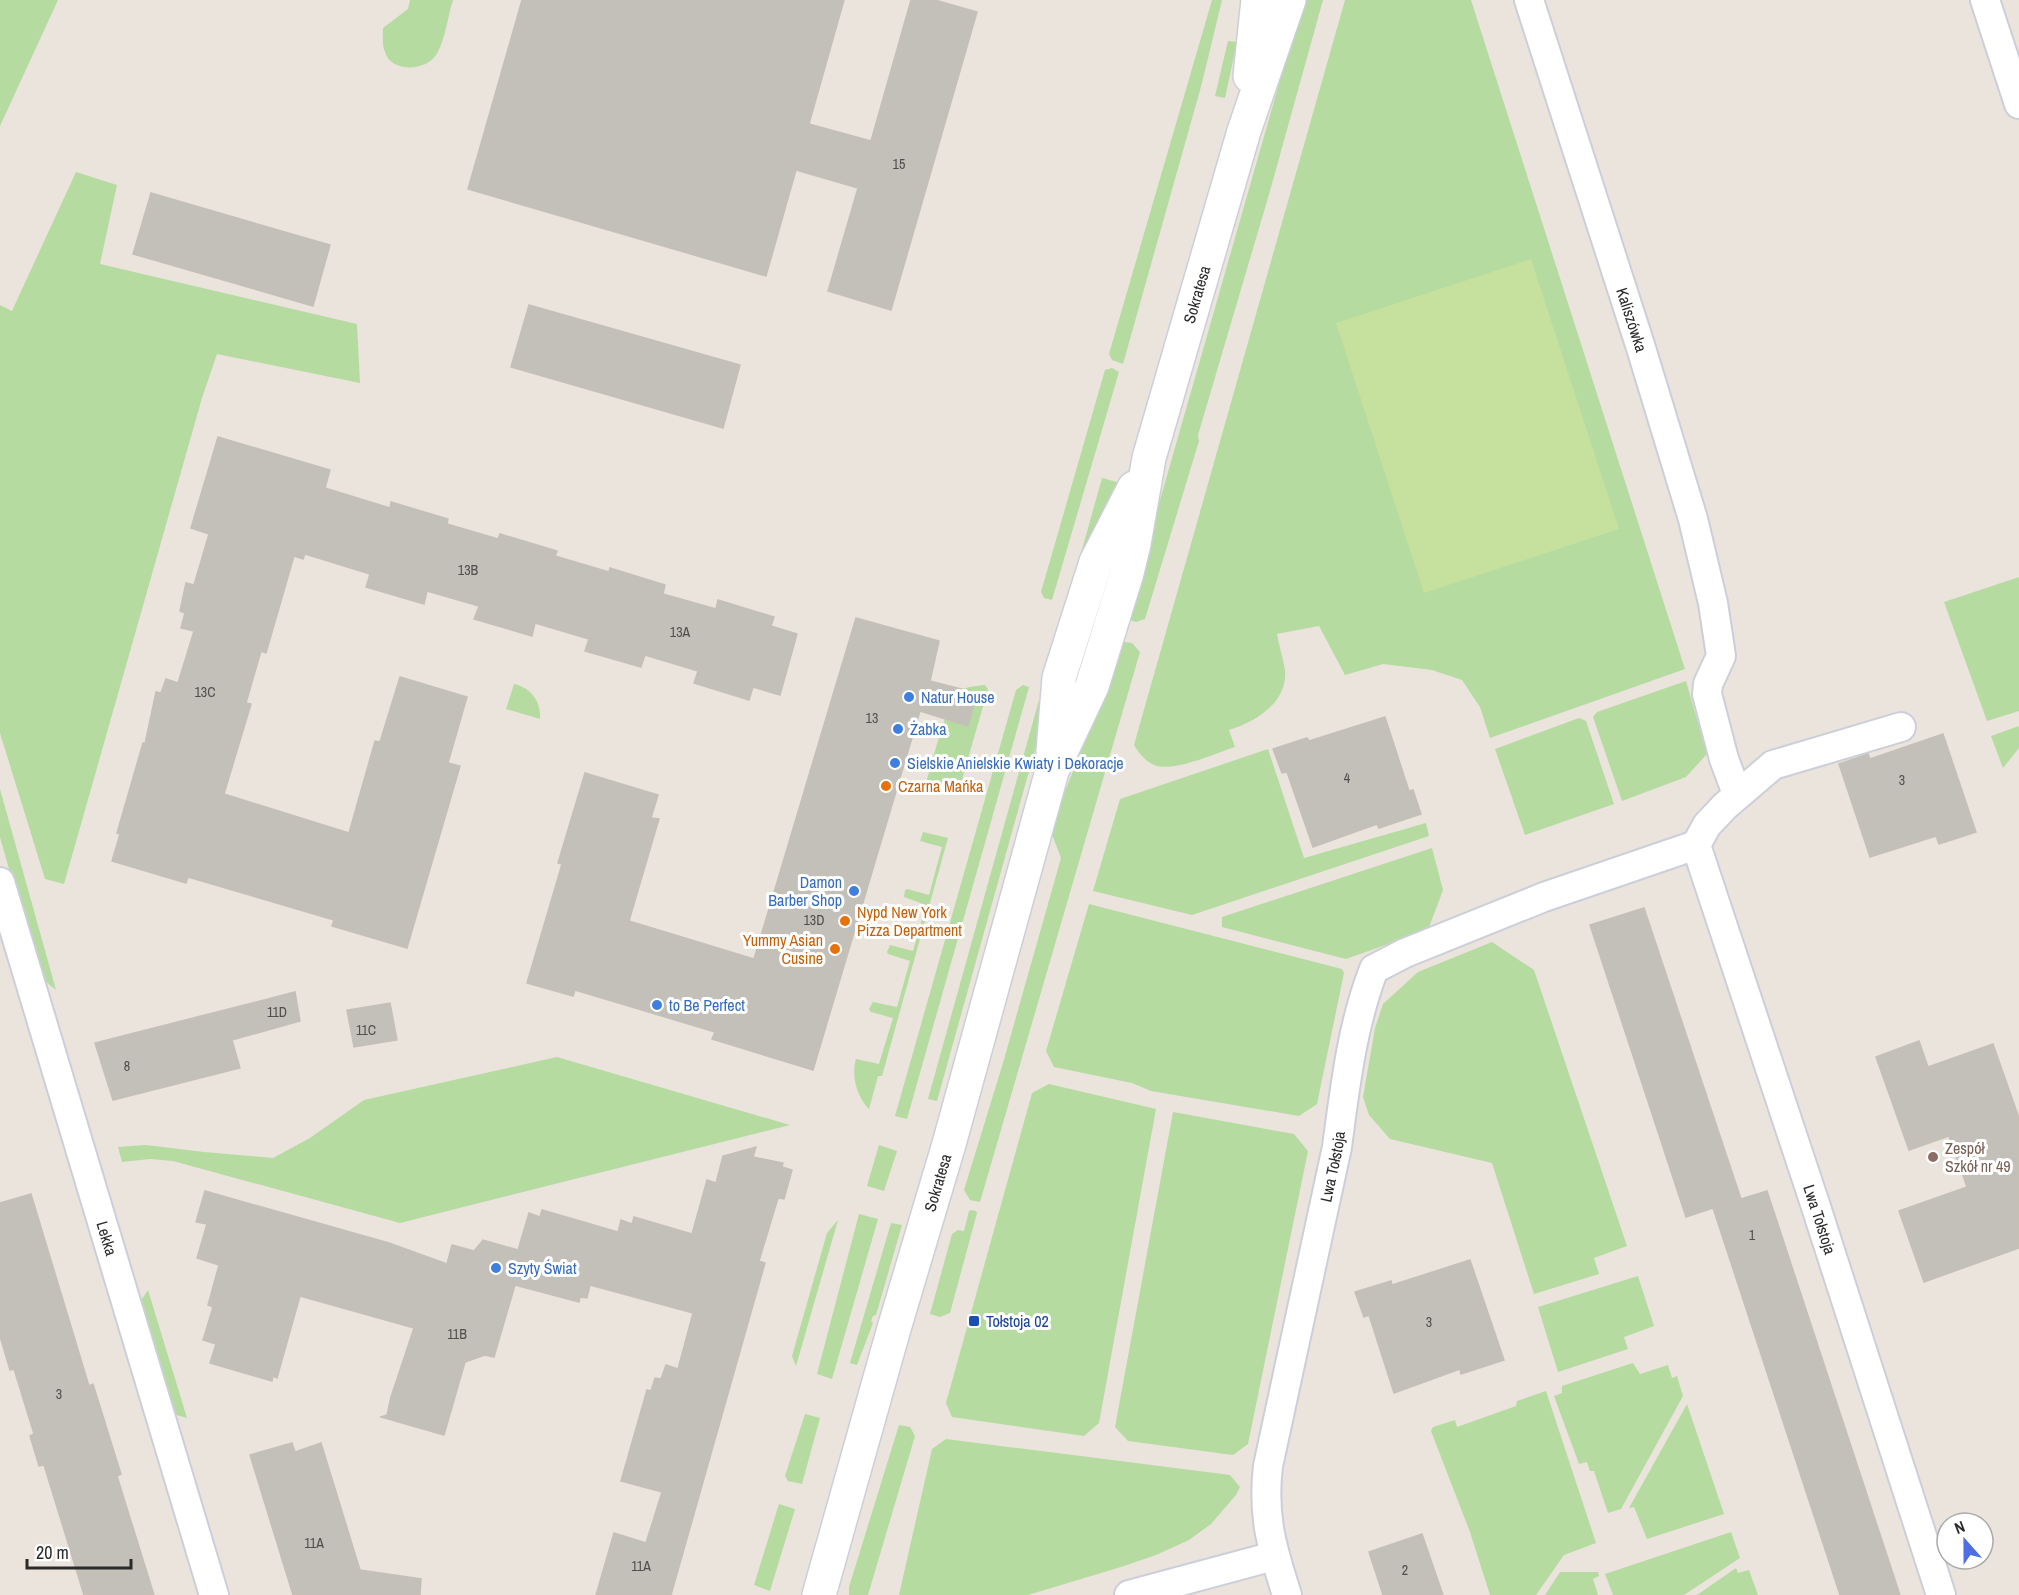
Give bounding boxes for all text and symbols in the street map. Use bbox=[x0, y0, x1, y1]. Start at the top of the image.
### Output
house number: 15 bbox=[893, 155, 905, 173]
street label: Sokratesa bbox=[1178, 262, 1216, 326]
street label: Kaliszówka bbox=[1611, 285, 1653, 355]
house number: 13B bbox=[458, 561, 479, 579]
house number: 13A bbox=[670, 623, 691, 641]
house number: 13C bbox=[194, 683, 216, 701]
place label: Natur House bbox=[921, 686, 995, 708]
marker: Natur House bbox=[902, 690, 916, 704]
house number: 13 bbox=[866, 709, 878, 727]
place label: Żabka bbox=[910, 718, 947, 740]
marker: Żabka bbox=[891, 722, 905, 736]
place label: Sielskie Anielskie Kwiaty i Dekoracje bbox=[907, 752, 1124, 774]
marker: Sielskie Anielskie Kwiaty i Dekoracje bbox=[888, 756, 902, 770]
house number: 4 bbox=[1344, 769, 1351, 787]
house number: 3 bbox=[1899, 771, 1905, 789]
place label: Czarna Mańka bbox=[898, 775, 984, 797]
marker: Czarna Mańka bbox=[879, 779, 893, 793]
place label: Damon Barber Shop bbox=[768, 871, 842, 911]
marker: Damon Barber Shop bbox=[847, 884, 861, 898]
place label: Nypd New York Pizza Department bbox=[857, 901, 962, 941]
house number: 13D bbox=[803, 911, 825, 929]
marker: Nypd New York Pizza Department bbox=[838, 914, 852, 928]
place label: Yummy Asian Cusine bbox=[743, 929, 823, 969]
marker: Yummy Asian Cusine bbox=[828, 942, 842, 956]
place label: to Be Perfect bbox=[669, 994, 745, 1016]
marker: to Be Perfect bbox=[650, 998, 664, 1012]
house number: 11D bbox=[267, 1003, 287, 1021]
house number: 11C bbox=[356, 1021, 376, 1039]
house number: 8 bbox=[124, 1057, 130, 1075]
street label: Lwa Tołstoja bbox=[1314, 1129, 1350, 1204]
place label: Zespół Szkół nr 49 bbox=[1945, 1137, 2011, 1177]
marker: Zespół Szkół nr 49 bbox=[1926, 1150, 1940, 1164]
street label: Sokratesa bbox=[918, 1151, 957, 1214]
street label: Lwa Tołstoja bbox=[1798, 1182, 1842, 1258]
street label: Lekka bbox=[91, 1218, 123, 1259]
house number: 1 bbox=[1749, 1226, 1756, 1244]
place label: Szyty Świat bbox=[508, 1257, 577, 1279]
marker: Szyty Świat bbox=[489, 1261, 503, 1275]
place label: Tołstoja 02 bbox=[986, 1310, 1049, 1332]
house number: 3 bbox=[1426, 1313, 1432, 1331]
marker: Tołstoja 02 bbox=[967, 1314, 981, 1328]
house number: 11B bbox=[447, 1325, 467, 1343]
house number: 3 bbox=[56, 1385, 62, 1403]
north arrow bbox=[1935, 1511, 1995, 1571]
text: N bbox=[1951, 1515, 1968, 1539]
scale bar bbox=[27, 1532, 130, 1570]
house number: 11A bbox=[304, 1534, 324, 1552]
text: 20 m bbox=[36, 1540, 69, 1565]
house number: 11A bbox=[631, 1557, 651, 1575]
house number: 2 bbox=[1402, 1561, 1408, 1579]

